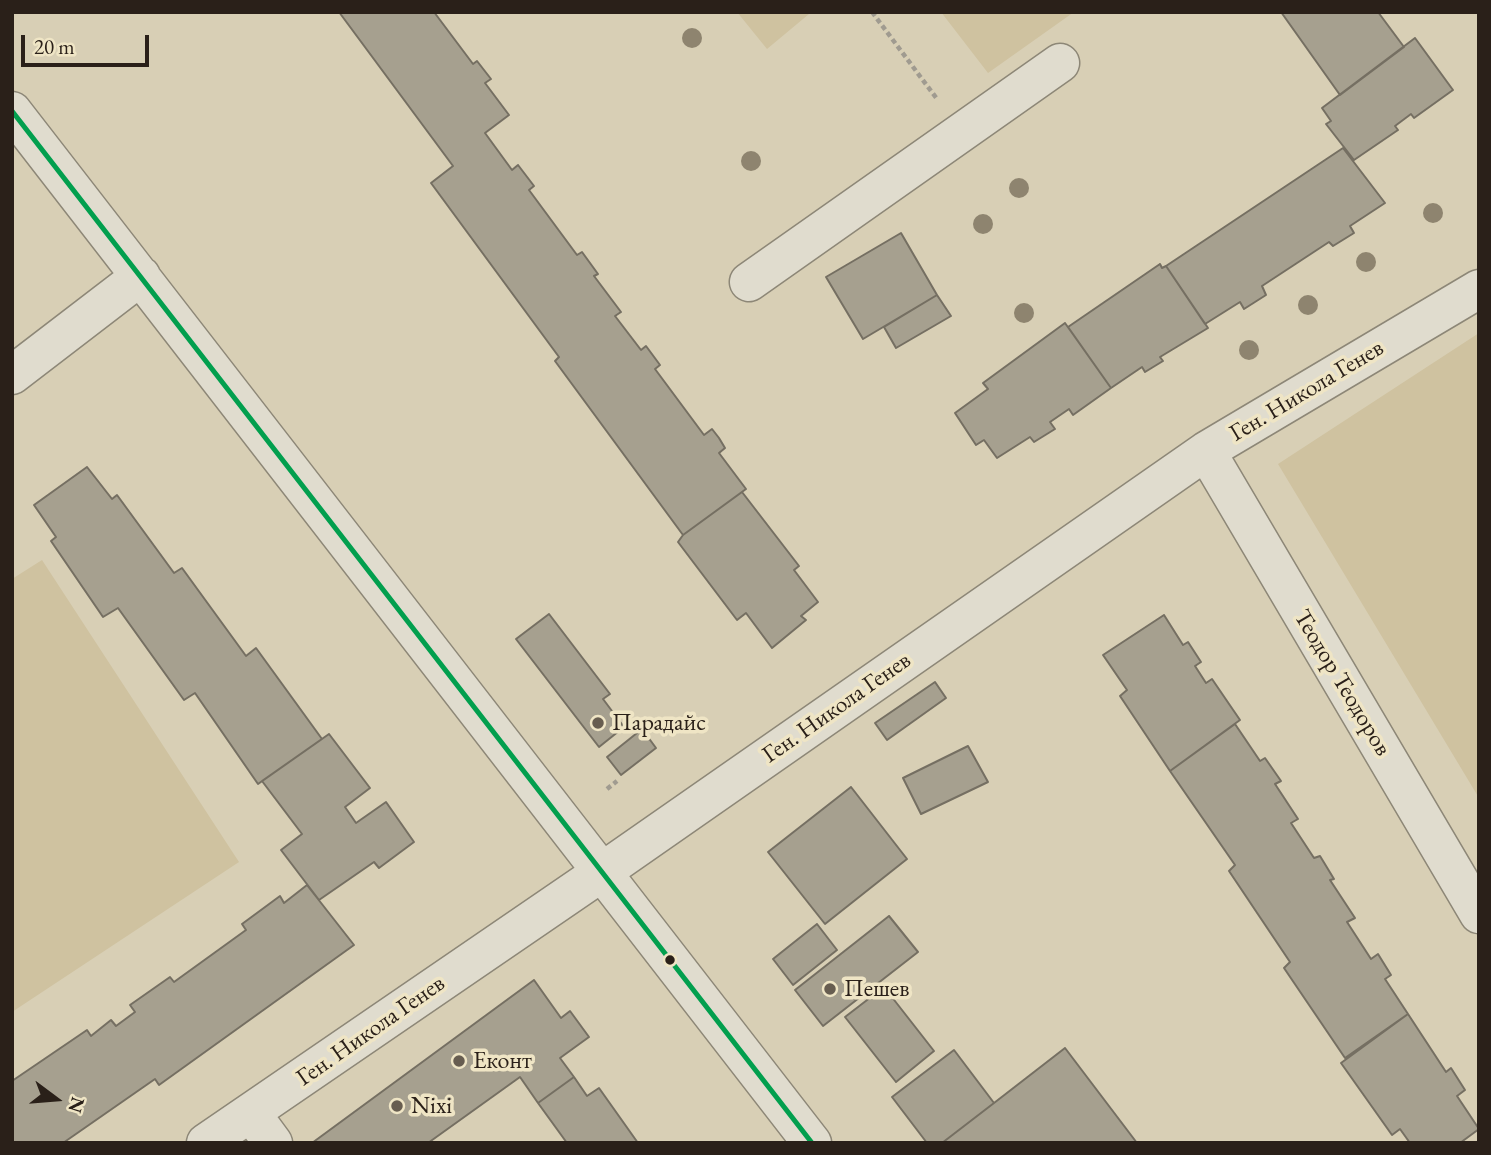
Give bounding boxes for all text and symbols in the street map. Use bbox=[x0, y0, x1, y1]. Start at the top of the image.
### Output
scale bar bbox=[24, 21, 152, 65]
text: 20 m bbox=[34, 33, 75, 60]
street label: Ген. Никола Генев bbox=[1225, 334, 1389, 448]
street label: Теодор Теодоров bbox=[1287, 605, 1397, 761]
street label: Ген. Никола Генев bbox=[757, 646, 917, 770]
place label: Парадайс bbox=[612, 709, 706, 737]
marker: Парадайс bbox=[590, 715, 606, 731]
unlabelled marker bbox=[663, 953, 677, 967]
street label: Ген. Никола Генев bbox=[291, 969, 451, 1093]
place label: Пешев bbox=[844, 975, 909, 1003]
marker: Пешев bbox=[822, 981, 838, 997]
place label: Еконт bbox=[473, 1047, 532, 1075]
marker: Еконт bbox=[451, 1053, 467, 1069]
north arrow bbox=[21, 1064, 91, 1134]
place label: Nixi bbox=[411, 1092, 452, 1120]
text: N bbox=[63, 1094, 91, 1116]
marker: Nixi bbox=[389, 1098, 405, 1114]

